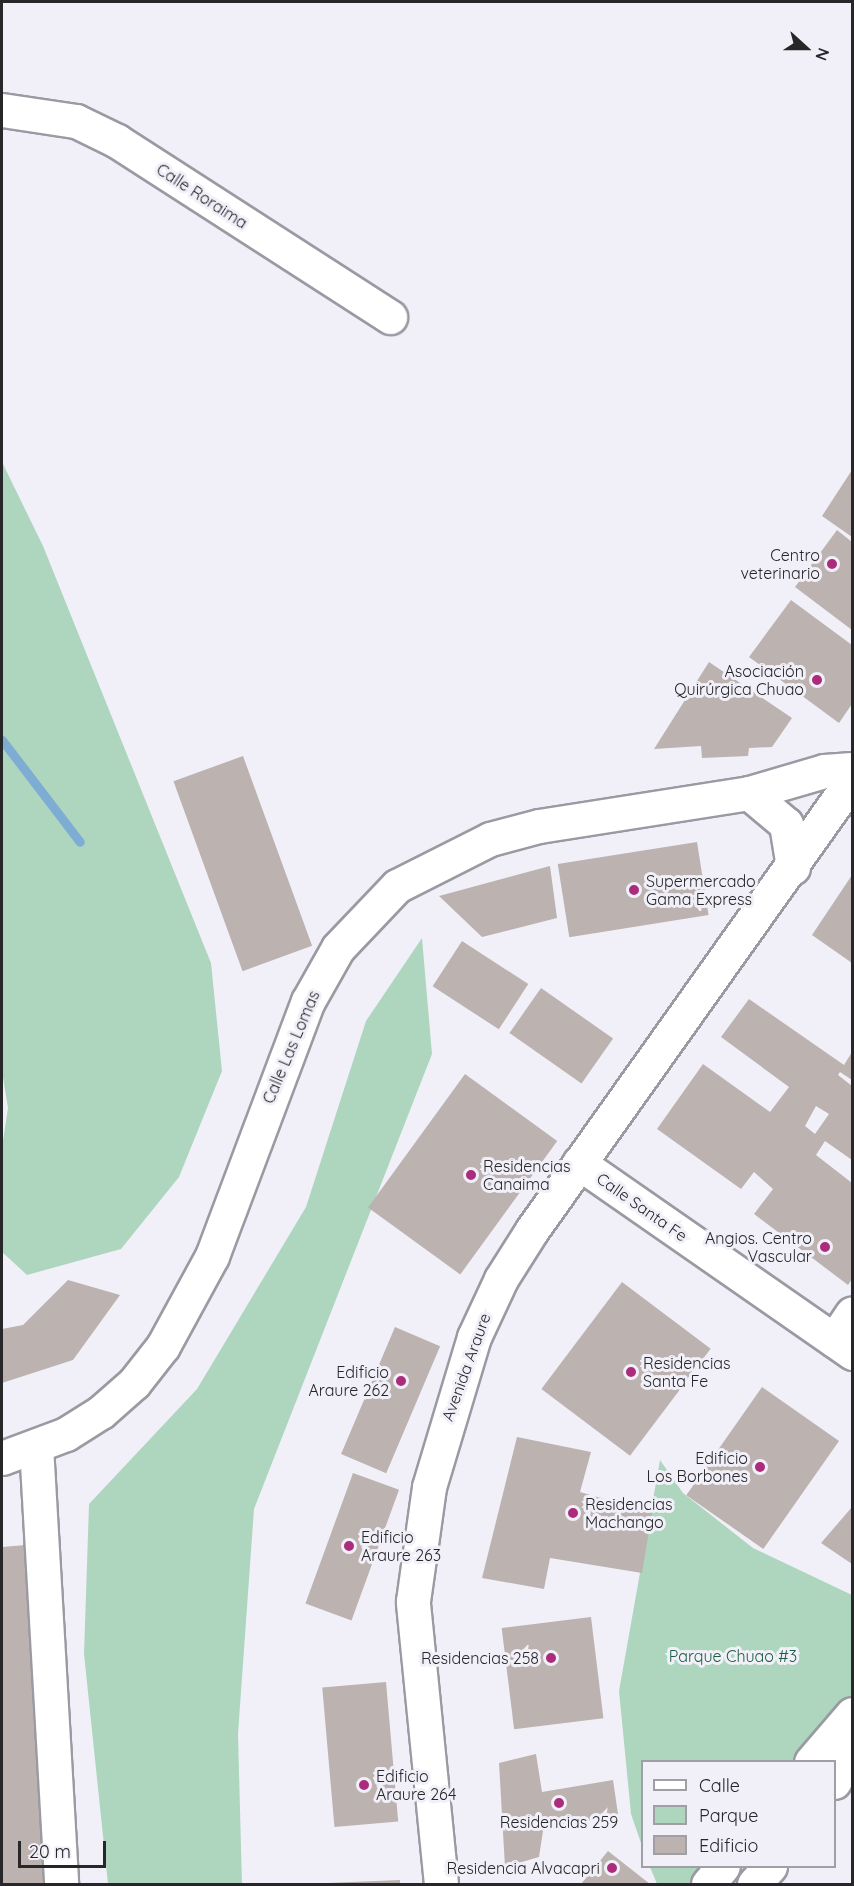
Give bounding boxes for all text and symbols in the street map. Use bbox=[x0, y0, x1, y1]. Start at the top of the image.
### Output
north arrow bbox=[776, 18, 836, 78]
text: N bbox=[811, 45, 834, 64]
street label: Calle Roraima bbox=[153, 160, 251, 232]
place label: Centro veterinario bbox=[740, 545, 820, 583]
marker: Centro veterinario bbox=[825, 557, 839, 571]
place label: Asociación Quirúrgica Chuao bbox=[674, 661, 804, 699]
marker: Asociación Quirúrgica Chuao bbox=[808, 671, 826, 689]
place label: Supermercado Gama Express bbox=[646, 871, 756, 909]
marker: Supermercado Gama Express bbox=[627, 883, 641, 897]
street label: Calle Las Lomas bbox=[259, 988, 323, 1106]
place label: Residencias Canaima bbox=[483, 1156, 571, 1194]
marker: Residencias Canaima bbox=[464, 1168, 478, 1182]
street label: Calle Santa Fe bbox=[593, 1169, 691, 1245]
place label: Angios. Centro Vascular bbox=[705, 1228, 812, 1266]
marker: Angios. Centro Vascular bbox=[816, 1238, 834, 1256]
street label: Avenida Araure bbox=[438, 1310, 494, 1424]
place label: Residencias Santa Fe bbox=[643, 1353, 731, 1391]
place label: Edificio Araure 262 bbox=[308, 1362, 389, 1400]
marker: Residencias Santa Fe bbox=[624, 1365, 638, 1379]
marker: Edificio Araure 262 bbox=[394, 1374, 408, 1388]
place label: Edificio Los Borbones bbox=[647, 1448, 748, 1486]
marker: Edificio Los Borbones bbox=[753, 1460, 767, 1474]
place label: Residencias Machango bbox=[585, 1494, 673, 1532]
marker: Residencias Machango bbox=[566, 1506, 580, 1520]
place label: Edificio Araure 263 bbox=[361, 1527, 441, 1565]
marker: Edificio Araure 263 bbox=[342, 1539, 356, 1553]
park label: Parque Chuao #3 bbox=[669, 1646, 797, 1666]
place label: Residencias 258 bbox=[421, 1648, 539, 1668]
marker: Residencias 258 bbox=[544, 1651, 558, 1665]
legend bbox=[641, 1760, 836, 1868]
place label: Edificio Araure 264 bbox=[376, 1766, 456, 1804]
text: Calle bbox=[699, 1774, 740, 1797]
marker: Edificio Araure 264 bbox=[357, 1778, 371, 1792]
marker: Residencias 259 bbox=[552, 1796, 566, 1810]
text: Parque bbox=[699, 1804, 758, 1827]
place label: Residencias 259 bbox=[500, 1812, 618, 1832]
scale bar bbox=[21, 1829, 110, 1867]
text: Edificio bbox=[699, 1834, 758, 1857]
text: 20 m bbox=[29, 1840, 71, 1863]
place label: Residencia Alvacapri bbox=[447, 1858, 600, 1878]
marker: Residencia Alvacapri bbox=[605, 1861, 619, 1875]

